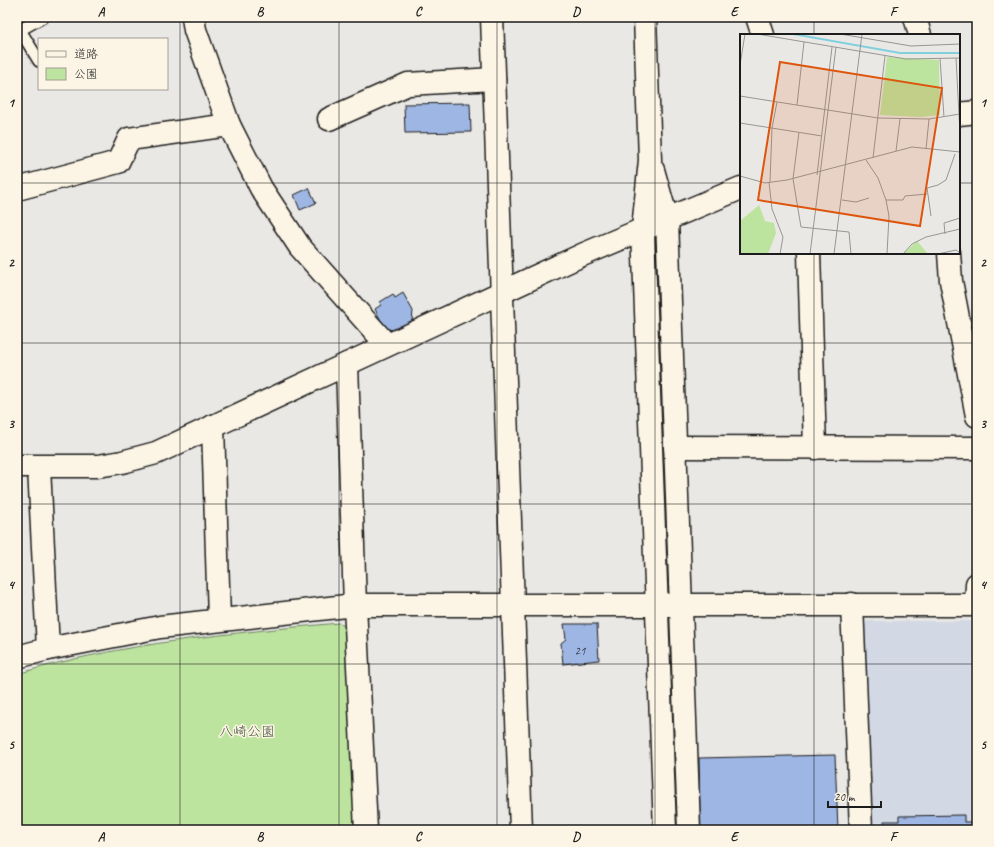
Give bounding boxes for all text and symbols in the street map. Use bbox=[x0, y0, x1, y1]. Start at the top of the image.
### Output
text: A bbox=[98, 4, 106, 20]
text: B bbox=[257, 4, 265, 20]
text: C bbox=[415, 4, 423, 20]
text: D bbox=[572, 4, 581, 20]
text: E bbox=[731, 4, 740, 20]
text: F bbox=[890, 4, 899, 20]
inset map bbox=[740, 34, 960, 254]
legend bbox=[38, 38, 168, 90]
text: 道路 bbox=[74, 46, 98, 62]
text: 公園 bbox=[74, 66, 98, 82]
text: 1 bbox=[8, 95, 16, 111]
text: 1 bbox=[980, 95, 988, 111]
text: 2 bbox=[8, 255, 15, 271]
text: 2 bbox=[980, 255, 987, 271]
text: 3 bbox=[8, 416, 15, 432]
text: 3 bbox=[980, 416, 987, 432]
text: 4 bbox=[8, 577, 16, 593]
text: 4 bbox=[980, 577, 988, 593]
house number: 21 bbox=[575, 643, 586, 659]
park label: 八崎公園 bbox=[219, 723, 275, 740]
text: 5 bbox=[8, 737, 15, 753]
text: 5 bbox=[980, 737, 987, 753]
scale bar bbox=[828, 783, 881, 809]
text: 20 m bbox=[834, 789, 856, 805]
text: A bbox=[98, 829, 106, 845]
text: B bbox=[257, 829, 265, 845]
text: C bbox=[415, 829, 423, 845]
text: D bbox=[572, 829, 581, 845]
text: E bbox=[731, 829, 740, 845]
text: F bbox=[890, 829, 899, 845]

